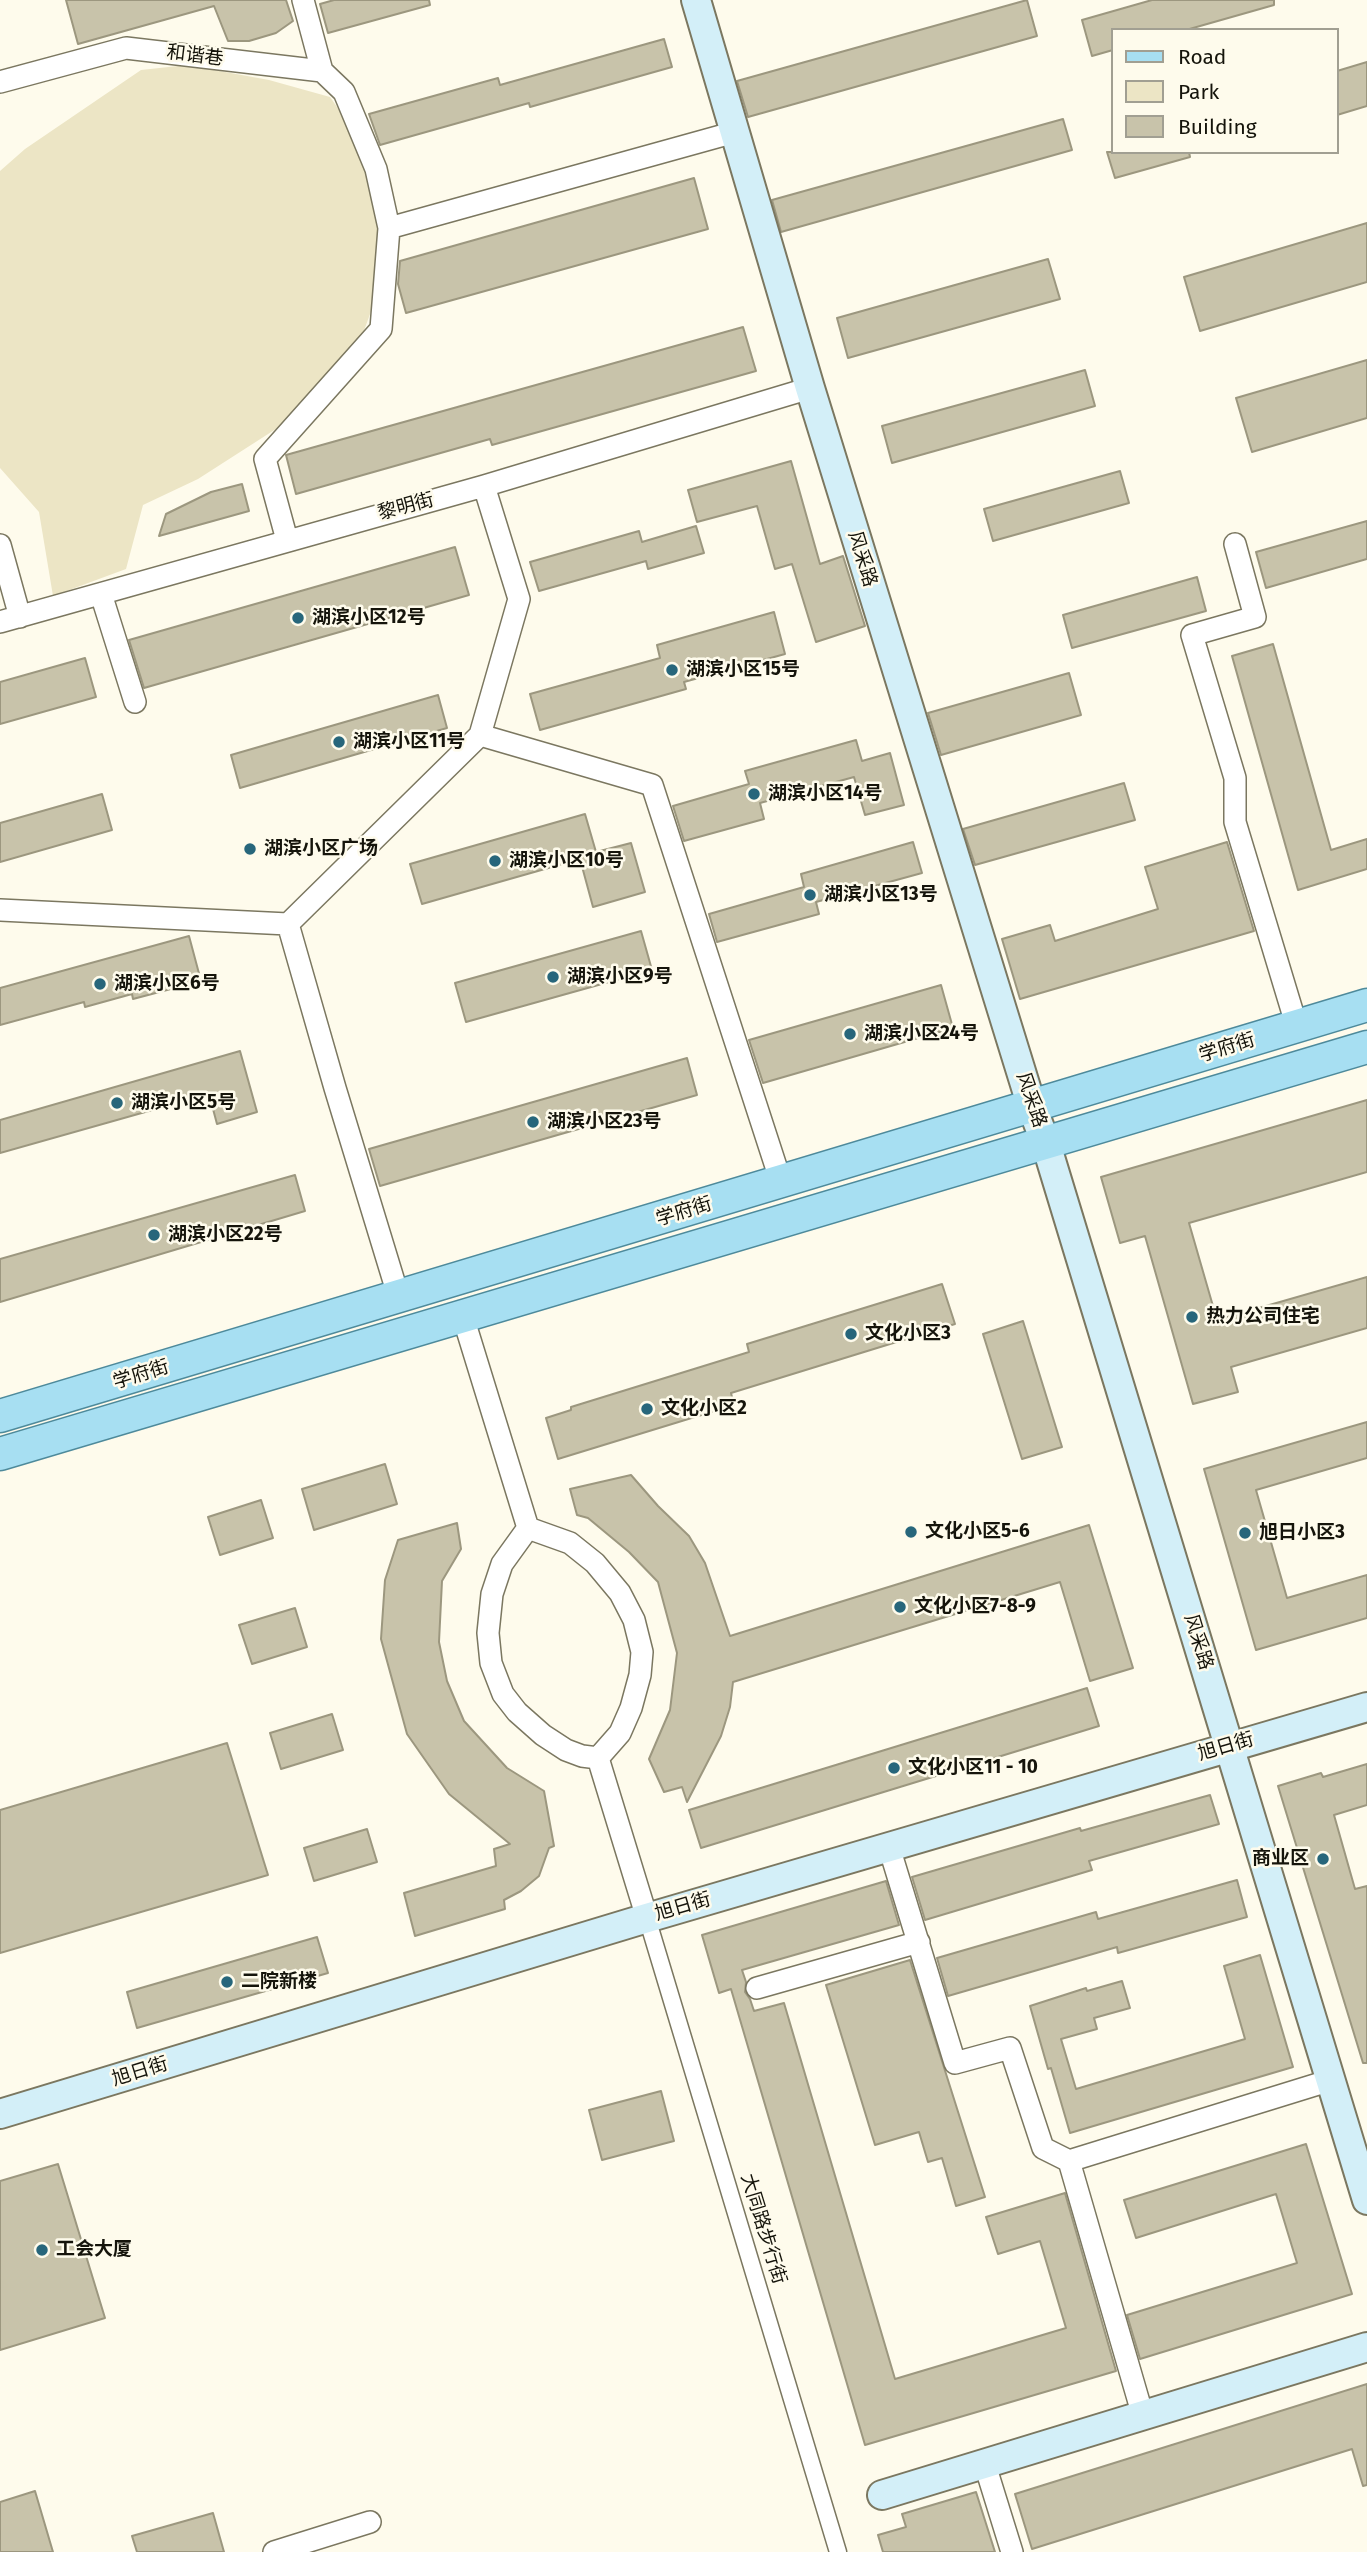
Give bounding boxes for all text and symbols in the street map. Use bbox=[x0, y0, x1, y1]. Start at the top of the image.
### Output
legend bbox=[1112, 28, 1339, 154]
street label: 和谐巷 bbox=[165, 41, 225, 71]
text: Road bbox=[1178, 44, 1226, 70]
text: Park bbox=[1178, 79, 1219, 105]
text: Building bbox=[1178, 114, 1257, 140]
street label: 黎明街 bbox=[376, 489, 436, 525]
street label: 风采路 bbox=[843, 528, 881, 590]
place label: 湖滨小区12号 bbox=[312, 607, 426, 629]
marker: 湖滨小区12号 bbox=[290, 610, 306, 626]
place label: 湖滨小区15号 bbox=[686, 659, 800, 681]
marker: 湖滨小区15号 bbox=[664, 662, 680, 678]
place label: 湖滨小区11号 bbox=[353, 731, 465, 753]
marker: 湖滨小区11号 bbox=[331, 734, 347, 750]
place label: 湖滨小区14号 bbox=[768, 783, 883, 805]
marker: 湖滨小区14号 bbox=[746, 786, 762, 802]
place label: 湖滨小区广场 bbox=[264, 838, 378, 860]
marker: 湖滨小区广场 bbox=[242, 841, 258, 857]
place label: 湖滨小区10号 bbox=[509, 850, 624, 872]
marker: 湖滨小区10号 bbox=[487, 853, 503, 869]
place label: 湖滨小区13号 bbox=[824, 884, 938, 906]
marker: 湖滨小区13号 bbox=[802, 887, 818, 903]
place label: 湖滨小区9号 bbox=[567, 966, 673, 988]
marker: 湖滨小区9号 bbox=[545, 969, 561, 985]
place label: 湖滨小区6号 bbox=[114, 973, 220, 995]
marker: 湖滨小区6号 bbox=[92, 976, 108, 992]
place label: 湖滨小区24号 bbox=[864, 1023, 979, 1045]
marker: 湖滨小区24号 bbox=[842, 1026, 858, 1042]
street label: 学府街 bbox=[1196, 1029, 1258, 1067]
street label: 风采路 bbox=[1011, 1069, 1051, 1131]
place label: 湖滨小区5号 bbox=[131, 1092, 236, 1114]
marker: 湖滨小区5号 bbox=[109, 1095, 125, 1111]
place label: 湖滨小区23号 bbox=[547, 1111, 662, 1133]
marker: 湖滨小区23号 bbox=[525, 1114, 541, 1130]
street label: 学府街 bbox=[653, 1193, 715, 1231]
place label: 湖滨小区22号 bbox=[168, 1224, 283, 1246]
marker: 湖滨小区22号 bbox=[146, 1227, 162, 1243]
place label: 热力公司住宅 bbox=[1206, 1306, 1320, 1328]
marker: 热力公司住宅 bbox=[1184, 1309, 1200, 1325]
place label: 文化小区3 bbox=[865, 1323, 951, 1345]
marker: 文化小区3 bbox=[843, 1326, 859, 1342]
street label: 学府街 bbox=[110, 1356, 172, 1394]
place label: 文化小区2 bbox=[661, 1398, 747, 1420]
marker: 文化小区2 bbox=[639, 1401, 655, 1417]
place label: 文化小区5-6 bbox=[925, 1521, 1030, 1543]
place label: 旭日小区3 bbox=[1259, 1522, 1345, 1544]
marker: 文化小区5-6 bbox=[903, 1524, 919, 1540]
marker: 旭日小区3 bbox=[1237, 1525, 1253, 1541]
place label: 文化小区7-8-9 bbox=[914, 1596, 1036, 1618]
marker: 文化小区7-8-9 bbox=[892, 1599, 908, 1615]
street label: 风采路 bbox=[1179, 1611, 1217, 1673]
street label: 旭日街 bbox=[1195, 1728, 1257, 1766]
place label: 文化小区11 - 10 bbox=[908, 1757, 1038, 1779]
marker: 文化小区11 - 10 bbox=[886, 1760, 902, 1776]
place label: 商业区 bbox=[1252, 1848, 1309, 1870]
marker: 商业区 bbox=[1315, 1851, 1331, 1867]
street label: 旭日街 bbox=[652, 1888, 714, 1926]
place label: 二院新楼 bbox=[241, 1971, 317, 1993]
marker: 二院新楼 bbox=[219, 1974, 235, 1990]
street label: 旭日街 bbox=[109, 2053, 171, 2091]
street label: 大同路步行街 bbox=[735, 2171, 791, 2287]
place label: 工会大厦 bbox=[56, 2239, 132, 2261]
marker: 工会大厦 bbox=[34, 2242, 50, 2258]

